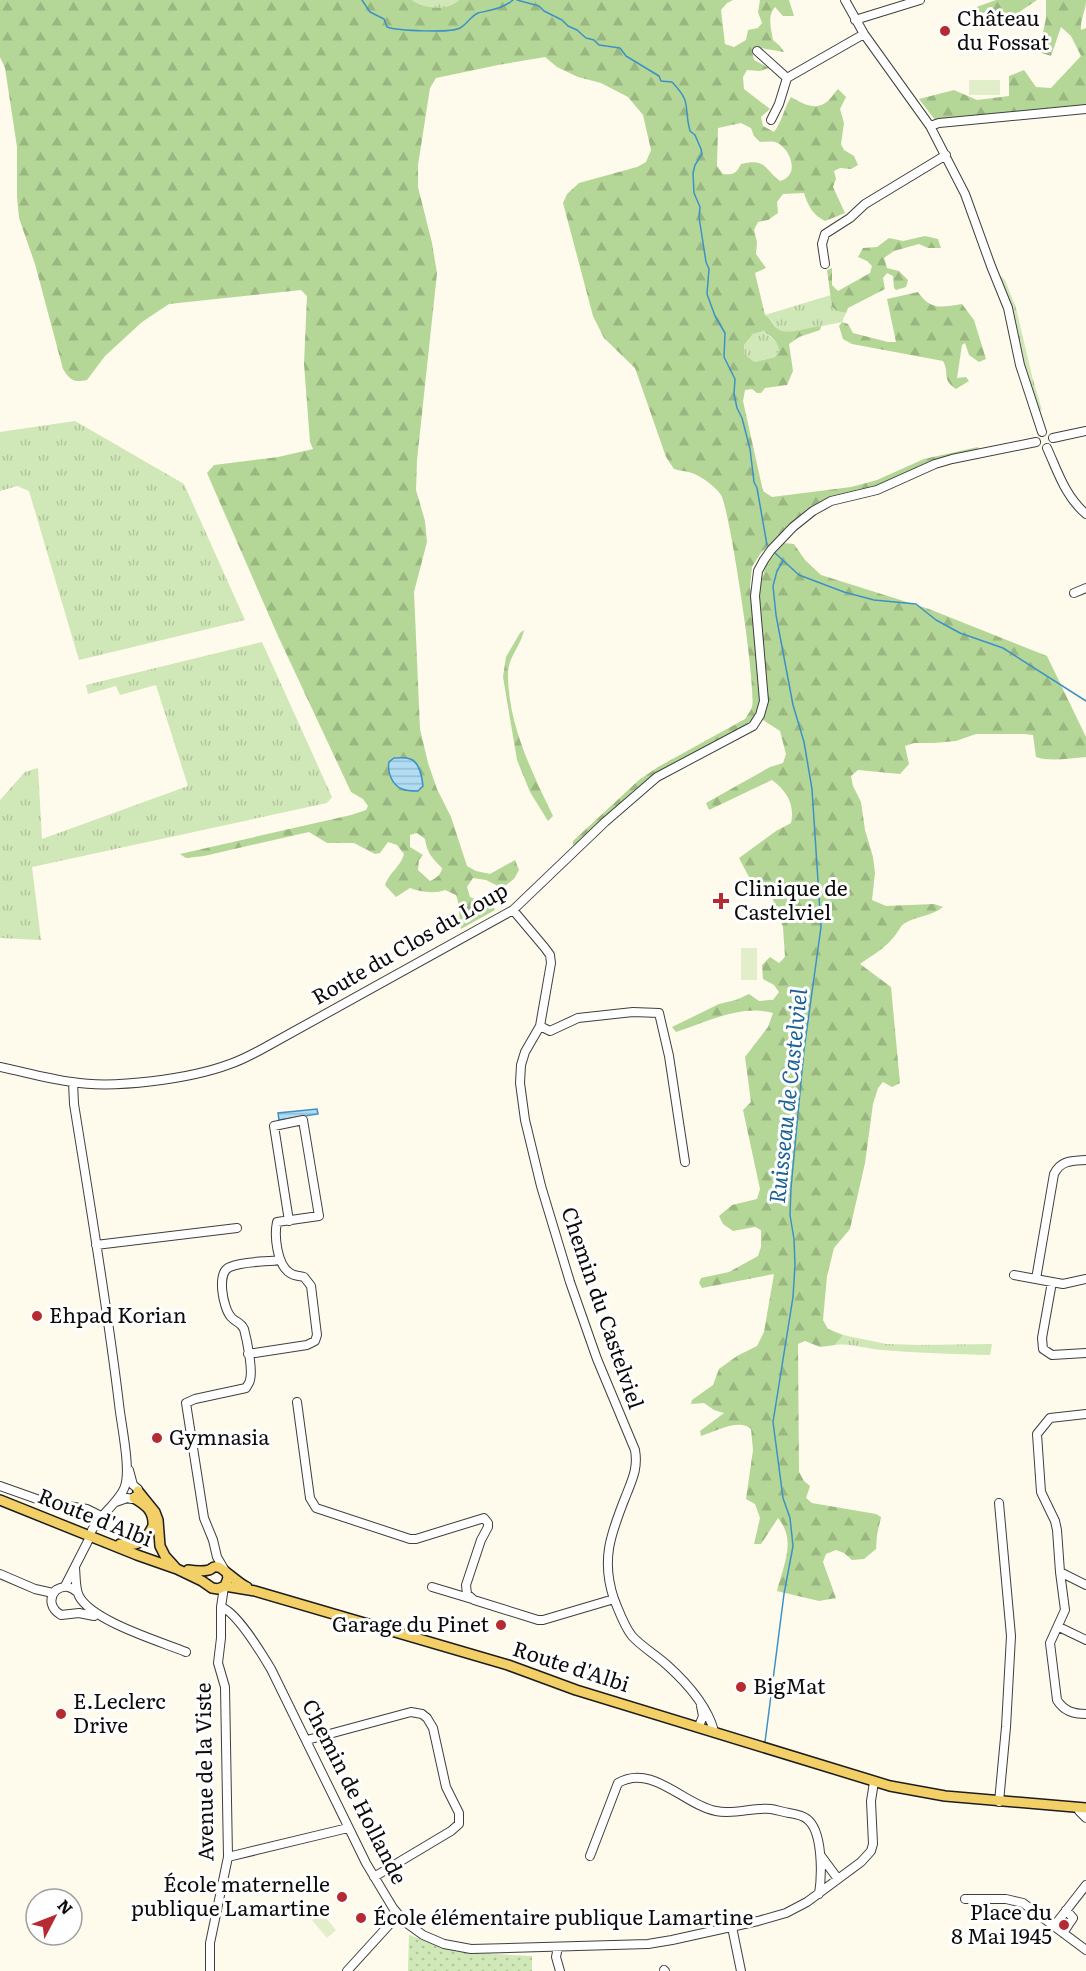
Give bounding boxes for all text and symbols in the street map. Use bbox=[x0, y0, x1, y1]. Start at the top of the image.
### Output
place label: Château du Fossat bbox=[957, 1, 1050, 56]
marker: Château du Fossat bbox=[938, 24, 952, 38]
place label: Clinique de Castelviel bbox=[734, 871, 848, 926]
street label: Route du Clos du Loup bbox=[305, 873, 513, 1011]
marker: Clinique de Castelviel bbox=[712, 892, 730, 910]
water label: Ruisseau de Castelviel bbox=[759, 986, 814, 1205]
street label: Chemin du Castelviel bbox=[555, 1202, 653, 1412]
place label: Ehpad Korian bbox=[49, 1298, 187, 1329]
marker: Ehpad Korian bbox=[30, 1309, 44, 1323]
place label: Gymnasia bbox=[169, 1420, 270, 1451]
marker: Gymnasia bbox=[150, 1431, 164, 1445]
street label: Route d'Albi bbox=[34, 1479, 158, 1553]
place label: Garage du Pinet bbox=[332, 1607, 490, 1638]
marker: Garage du Pinet bbox=[494, 1618, 508, 1632]
street label: Route d'Albi bbox=[509, 1631, 634, 1698]
place label: BigMat bbox=[753, 1669, 826, 1700]
marker: BigMat bbox=[734, 1680, 748, 1694]
street label: Avenue de la Viste bbox=[185, 1682, 220, 1862]
place label: E.Leclerc Drive bbox=[73, 1684, 166, 1739]
street label: Chemin de Hollande bbox=[296, 1693, 416, 1889]
marker: E.Leclerc Drive bbox=[54, 1707, 68, 1721]
place label: École maternelle publique Lamartine bbox=[131, 1867, 330, 1922]
north arrow bbox=[24, 1887, 84, 1947]
marker: École maternelle publique Lamartine bbox=[335, 1890, 349, 1904]
text: N bbox=[52, 1893, 79, 1919]
place label: Place du 8 Mai 1945 bbox=[951, 1895, 1052, 1950]
place label: École élémentaire publique Lamartine bbox=[373, 1900, 754, 1931]
marker: École élémentaire publique Lamartine bbox=[354, 1911, 368, 1925]
marker: Place du 8 Mai 1945 bbox=[1057, 1918, 1071, 1932]

